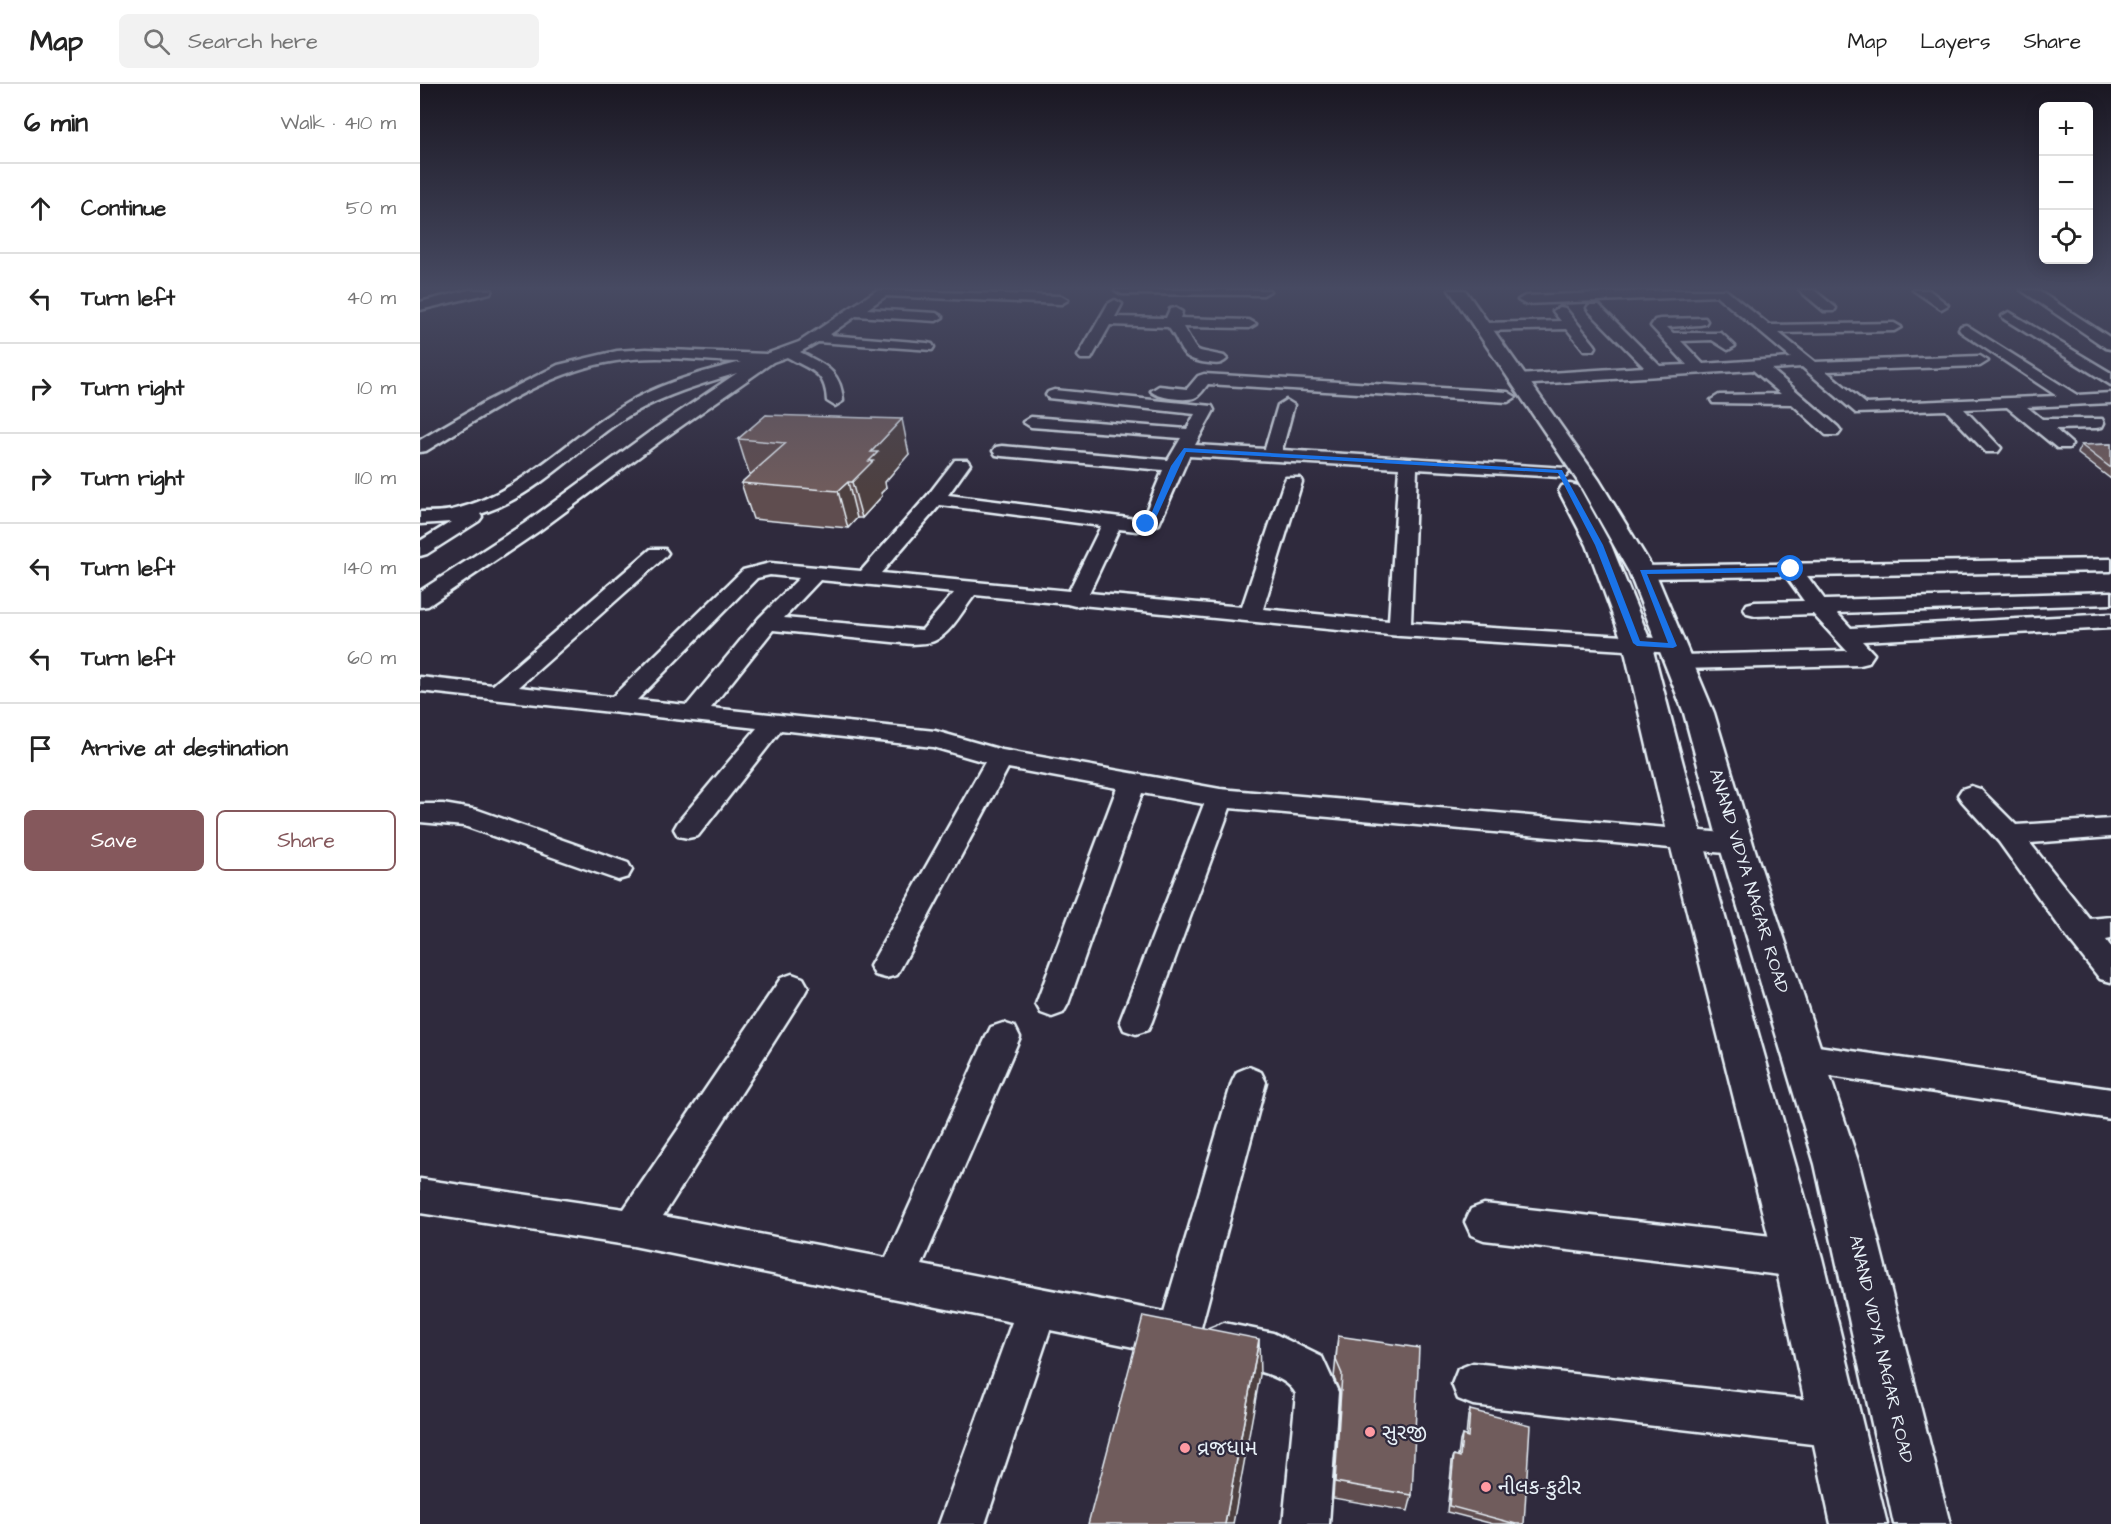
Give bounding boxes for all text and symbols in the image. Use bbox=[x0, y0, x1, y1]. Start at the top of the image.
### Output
search box bbox=[119, 14, 539, 68]
text: Map bbox=[30, 22, 83, 61]
icon: search bbox=[140, 25, 173, 58]
text: Search here bbox=[188, 26, 318, 57]
text: Map bbox=[1847, 27, 1887, 56]
text: Layers bbox=[1920, 27, 1990, 56]
text: Share bbox=[2023, 27, 2081, 56]
map controls bbox=[2039, 102, 2093, 264]
button: + bbox=[2039, 102, 2093, 156]
text: 6 min bbox=[24, 105, 88, 141]
text: Walk · 410 m bbox=[280, 109, 396, 137]
button: − bbox=[2039, 156, 2093, 210]
icon: ahead bbox=[24, 192, 57, 225]
text: Continue bbox=[81, 193, 166, 224]
text: 50 m bbox=[346, 194, 396, 222]
button: locate bbox=[2039, 210, 2093, 264]
icon: left bbox=[24, 282, 57, 315]
text: Turn left bbox=[81, 283, 175, 314]
text: 40 m bbox=[346, 284, 396, 312]
icon: right bbox=[24, 372, 57, 405]
text: Turn right bbox=[81, 373, 184, 404]
text: 10 m bbox=[357, 374, 396, 402]
icon: right bbox=[24, 462, 57, 495]
text: Turn right bbox=[81, 463, 184, 494]
text: 110 m bbox=[355, 464, 396, 492]
route end bbox=[1132, 510, 1158, 536]
icon: left bbox=[24, 552, 57, 585]
text: Turn left bbox=[81, 553, 175, 584]
text: 140 m bbox=[344, 554, 396, 582]
route start bbox=[1777, 555, 1803, 581]
icon: left bbox=[24, 642, 57, 675]
text: Turn left bbox=[81, 643, 175, 674]
text: 60 m bbox=[347, 644, 396, 672]
icon: arrive bbox=[24, 732, 57, 765]
text: Arrive at destination bbox=[81, 733, 288, 764]
street label: ANAND VIDYA NAGAR ROAD bbox=[1703, 766, 1795, 997]
button: Save bbox=[24, 810, 204, 871]
button: Share bbox=[216, 810, 396, 871]
street label: ANAND VIDYA NAGAR ROAD bbox=[1843, 1232, 1920, 1466]
place label: સુરજી bbox=[1382, 1418, 1427, 1447]
marker: સુરજી bbox=[1363, 1425, 1377, 1439]
place label: વ્રજધામ bbox=[1197, 1434, 1258, 1463]
marker: વ્રજધામ bbox=[1178, 1441, 1192, 1455]
place label: નીલક-કુટીર bbox=[1498, 1473, 1582, 1502]
marker: નીલક-કુટીર bbox=[1479, 1480, 1493, 1494]

